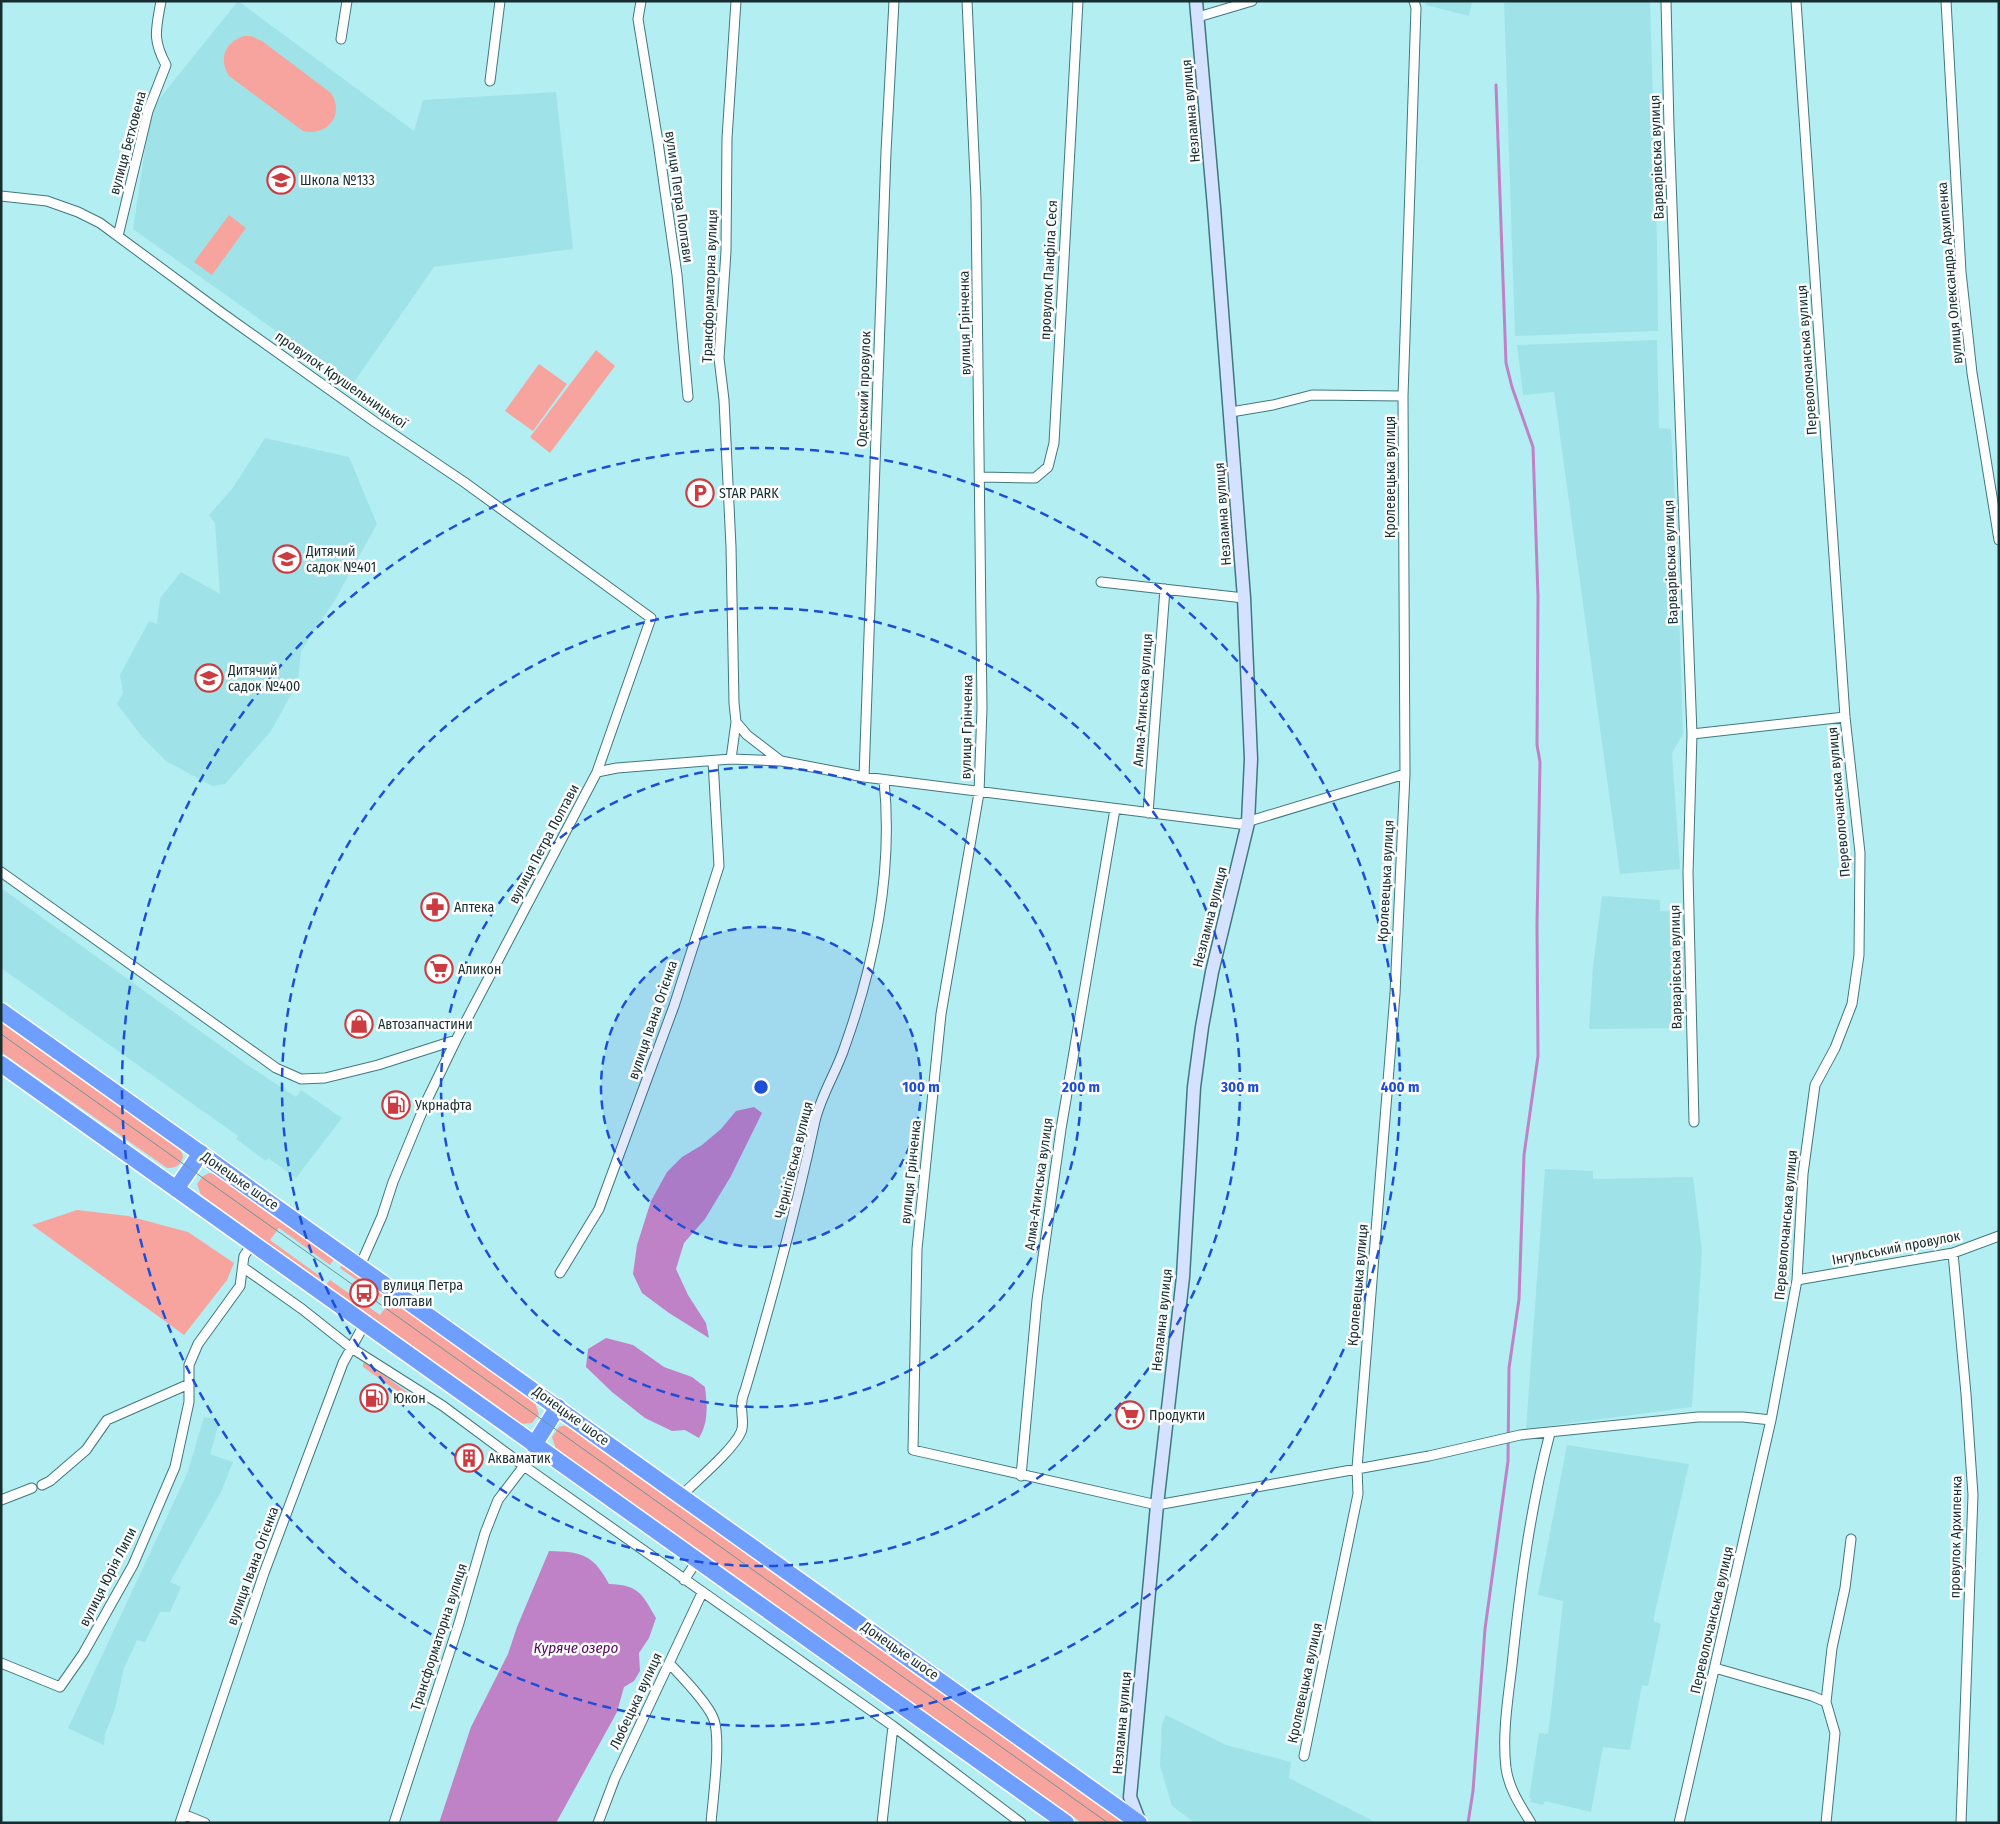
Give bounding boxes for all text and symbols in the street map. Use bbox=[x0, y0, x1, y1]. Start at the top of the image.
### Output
street label: Незламна вулиця bbox=[1178, 59, 1204, 163]
street label: вулиця Бетховена bbox=[106, 89, 150, 197]
street label: Варварівська вулиця bbox=[1646, 94, 1668, 220]
street label: вулиця Петра Полтави bbox=[661, 130, 697, 264]
school or university icon: Школа №133 bbox=[266, 165, 296, 195]
place label: Школа №133 bbox=[300, 172, 375, 189]
street label: вулиця Олександра Архипенка bbox=[1934, 181, 1966, 365]
street label: провулок Панфіла Сеся bbox=[1037, 200, 1061, 340]
street label: Трансформаторна вулиця bbox=[699, 209, 721, 363]
street label: вулиця Грінченка bbox=[956, 270, 974, 375]
street label: Переволочанська вулиця bbox=[1793, 284, 1821, 436]
street label: провулок Крушельницької bbox=[272, 328, 411, 432]
street label: Одеський провулок bbox=[853, 330, 875, 447]
street label: Кролевецька вулиця bbox=[1382, 416, 1399, 538]
street label: Незламна вулиця bbox=[1211, 462, 1235, 566]
parking icon: STAR PARK bbox=[685, 478, 715, 508]
place label: STAR PARK bbox=[719, 485, 779, 502]
street label: Варварівська вулиця bbox=[1660, 499, 1682, 625]
place label: Дитячий садок №401 bbox=[305, 543, 376, 576]
school or university icon: Дитячий садок №401 bbox=[272, 544, 302, 574]
street label: Алма-Атинська вулиця bbox=[1130, 633, 1156, 767]
place label: Дитячий садок №400 bbox=[227, 662, 300, 695]
school or university icon: Дитячий садок №400 bbox=[194, 663, 224, 693]
street label: вулиця Грінченка bbox=[958, 674, 976, 779]
street label: Переволочанська вулиця bbox=[1824, 726, 1854, 878]
street label: вулиця Петра Полтави bbox=[505, 781, 583, 907]
street label: Кролевецька вулиця bbox=[1374, 819, 1398, 943]
street label: Незламна вулиця bbox=[1189, 865, 1231, 969]
pharmacy icon: Аптека bbox=[420, 892, 450, 922]
place label: Аптека bbox=[454, 899, 494, 916]
street label: Варварівська вулиця bbox=[1666, 905, 1686, 1029]
supermarket icon: Аликон bbox=[424, 954, 454, 984]
street label: вулиця Івана Огієнка bbox=[625, 958, 681, 1082]
place label: Аликон bbox=[458, 961, 501, 978]
shop icon: Автозапчастини bbox=[344, 1009, 374, 1039]
place label: Автозапчастини bbox=[378, 1016, 473, 1033]
centre of rings bbox=[752, 1078, 770, 1096]
text: 100 m bbox=[902, 1078, 940, 1096]
text: 200 m bbox=[1061, 1078, 1100, 1096]
text: 300 m bbox=[1220, 1078, 1259, 1096]
text: 400 m bbox=[1381, 1078, 1419, 1096]
fuel station icon: Укрнафта bbox=[381, 1090, 411, 1120]
place label: Укрнафта bbox=[414, 1097, 472, 1114]
street label: Чернігівська вулиця bbox=[771, 1100, 817, 1220]
street label: Алма-Атинська вулиця bbox=[1021, 1117, 1057, 1251]
street label: вулиця Грінченка bbox=[897, 1119, 925, 1225]
street label: Донецьке шосе bbox=[197, 1148, 282, 1214]
street label: Переволочанська вулиця bbox=[1771, 1149, 1801, 1301]
street label: Кролевецька вулиця bbox=[1344, 1223, 1372, 1347]
street label: Інгульський провулок bbox=[1831, 1227, 1962, 1269]
street label: Незламна вулиця bbox=[1148, 1268, 1176, 1372]
place label: вулиця Петра Полтави bbox=[383, 1277, 463, 1310]
bus stop icon: вулиця Петра Полтави bbox=[349, 1278, 379, 1308]
street label: Донецьке шосе bbox=[529, 1382, 612, 1449]
fuel station icon: Юкон bbox=[359, 1383, 389, 1413]
place label: Юкон bbox=[393, 1390, 426, 1407]
supermarket icon: Продукти bbox=[1115, 1400, 1145, 1430]
place label: Продукти bbox=[1149, 1407, 1205, 1424]
building icon: Акваматик bbox=[454, 1443, 484, 1473]
place label: Акваматик bbox=[488, 1450, 551, 1467]
street label: провулок Архипенка bbox=[1946, 1475, 1966, 1599]
street label: вулиця Івана Огієнка bbox=[224, 1504, 282, 1628]
street label: вулиця Юрія Липи bbox=[76, 1525, 140, 1629]
street label: Переволочанська вулиця bbox=[1687, 1545, 1737, 1695]
street label: Трансформаторна вулиця bbox=[407, 1561, 471, 1713]
street label: Донецьке шосе bbox=[857, 1618, 942, 1684]
street label: Кролевецька вулиця bbox=[1284, 1621, 1326, 1745]
water label: Куряче озеро bbox=[534, 1639, 619, 1657]
street label: Любецька вулиця bbox=[606, 1650, 666, 1752]
street label: Незламна вулиця bbox=[1109, 1671, 1135, 1775]

